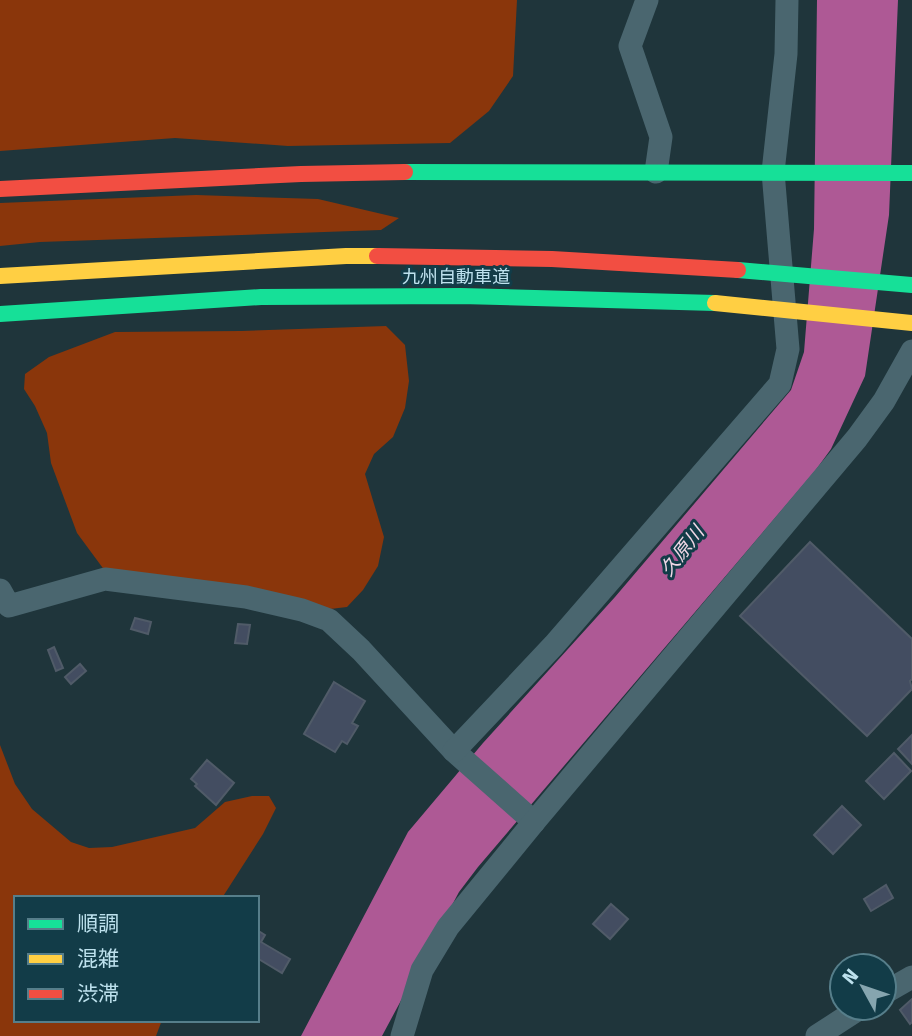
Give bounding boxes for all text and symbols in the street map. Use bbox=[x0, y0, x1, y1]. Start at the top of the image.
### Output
street label: 九州自動車道 bbox=[402, 266, 510, 288]
water label: 久原川 bbox=[655, 520, 710, 581]
legend bbox=[14, 896, 259, 1022]
text: 順調 bbox=[77, 911, 119, 937]
text: 混雑 bbox=[77, 946, 119, 972]
north arrow bbox=[828, 952, 898, 1022]
text: N bbox=[837, 964, 863, 989]
text: 渋滞 bbox=[77, 981, 119, 1007]

